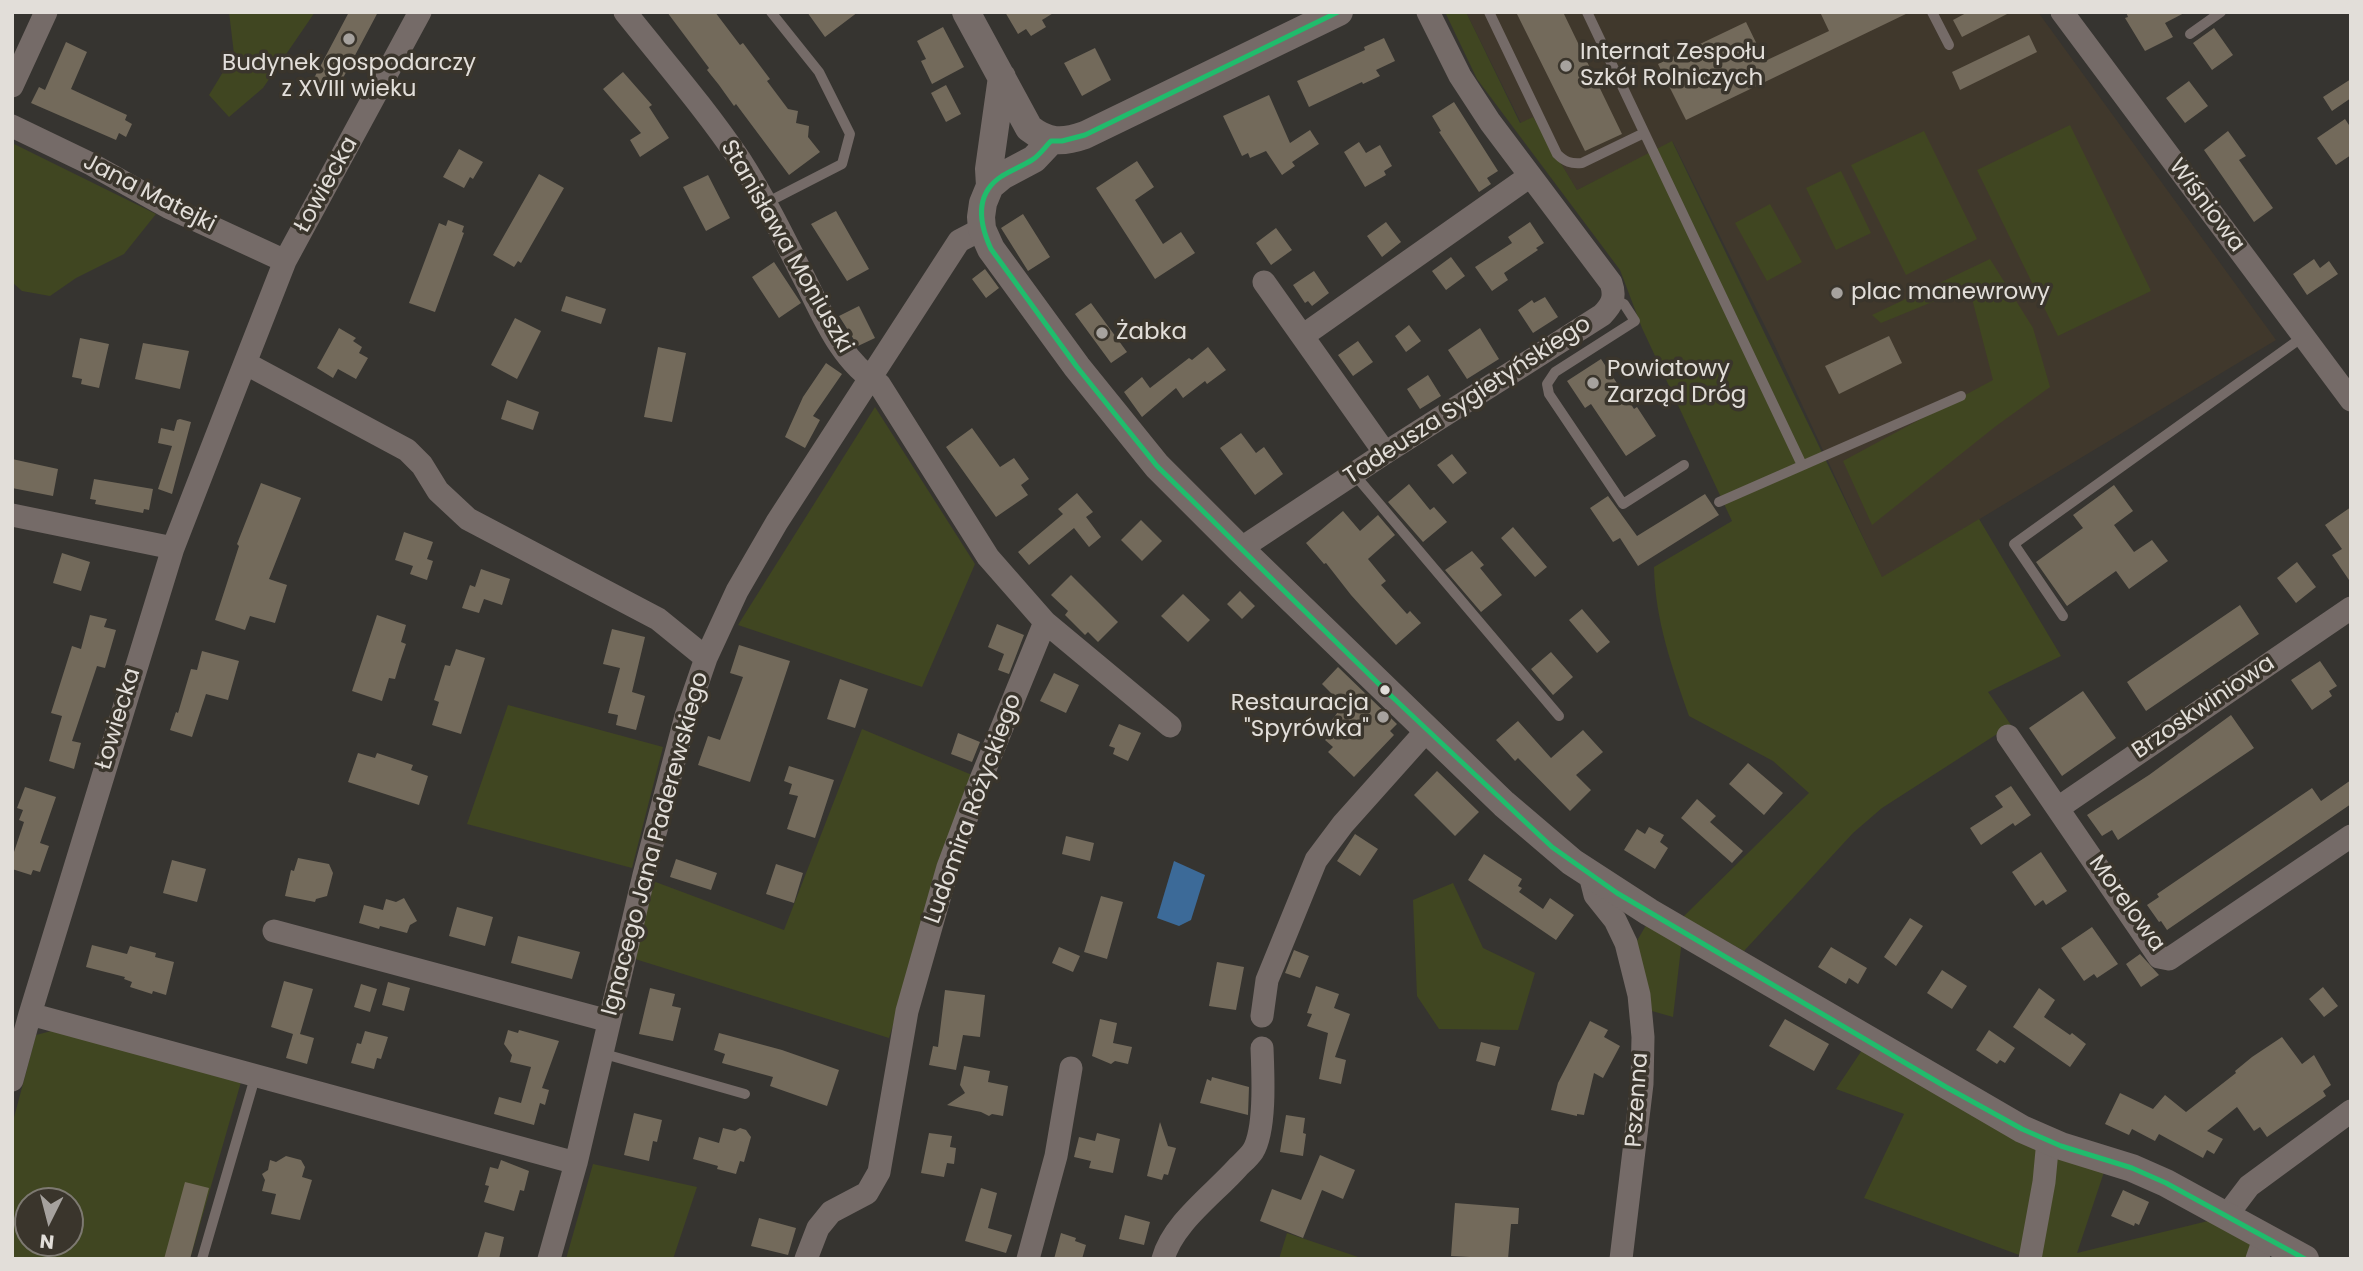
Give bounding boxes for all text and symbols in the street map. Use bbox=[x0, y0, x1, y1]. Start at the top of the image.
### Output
marker: Budynek gospodarczy z XVIII wieku bbox=[341, 31, 357, 47]
place label: Internat Zespołu Szkół Rolniczych bbox=[1580, 39, 1766, 93]
place label: Budynek gospodarczy z XVIII wieku bbox=[222, 50, 476, 104]
marker: Internat Zespołu Szkół Rolniczych bbox=[1558, 58, 1574, 74]
street label: Łowiecka bbox=[290, 132, 364, 238]
street label: Stanisława Moniuszki bbox=[714, 136, 858, 358]
street label: Jana Matejki bbox=[78, 149, 220, 239]
street label: Wiśniowa bbox=[2162, 154, 2250, 258]
place label: plac manewrowy bbox=[1851, 279, 2050, 307]
marker: plac manewrowy bbox=[1829, 285, 1845, 301]
street label: Tadeusza Sygietyńskiego bbox=[1339, 311, 1597, 491]
place label: Żabka bbox=[1116, 319, 1187, 347]
marker: Żabka bbox=[1094, 325, 1110, 341]
place label: Powiatowy Zarząd Dróg bbox=[1607, 356, 1746, 410]
marker: Powiatowy Zarząd Dróg bbox=[1585, 375, 1601, 391]
street label: Brzoskwiniowa bbox=[2128, 650, 2280, 766]
street label: Łowiecka bbox=[90, 665, 148, 773]
street label: Ignacego Jana Paderewskiego bbox=[597, 669, 715, 1019]
unlabelled marker bbox=[1378, 683, 1392, 697]
street label: Ludomira Różyckiego bbox=[920, 690, 1028, 928]
place label: Restauracja "Spyrówka" bbox=[1231, 690, 1369, 744]
marker: Restauracja "Spyrówka" bbox=[1375, 709, 1391, 725]
street label: Morelowa bbox=[2082, 851, 2170, 957]
street label: Pszenna bbox=[1621, 1052, 1655, 1148]
north arrow bbox=[14, 1187, 84, 1257]
text: N bbox=[38, 1227, 55, 1256]

